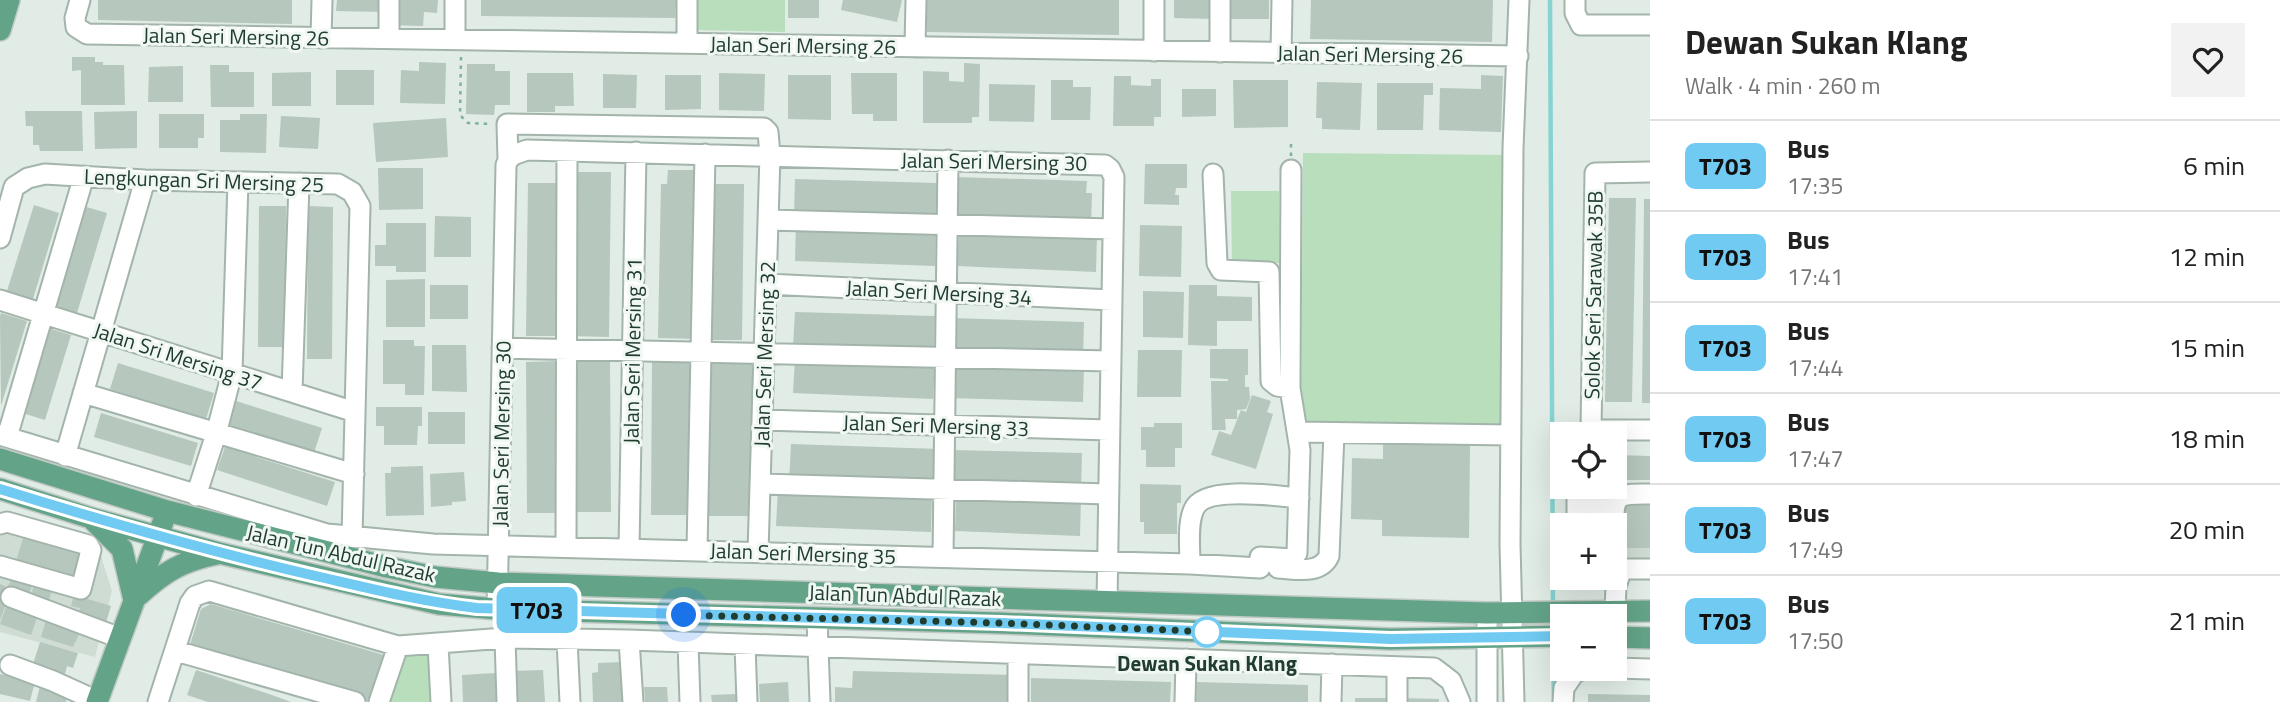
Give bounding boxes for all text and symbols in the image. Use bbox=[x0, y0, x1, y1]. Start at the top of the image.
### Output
text: Dewan Sukan Klang bbox=[1685, 17, 1968, 67]
street label: Jalan Seri Mersing 26 bbox=[143, 18, 329, 54]
button: heart bbox=[2171, 23, 2245, 97]
street label: Jalan Seri Mersing 26 bbox=[710, 27, 896, 63]
street label: Jalan Seri Mersing 26 bbox=[1277, 36, 1463, 72]
text: Walk · 4 min · 260 m bbox=[1685, 68, 1881, 103]
text: Bus bbox=[1787, 129, 1829, 168]
street label: Jalan Seri Mersing 30 bbox=[901, 143, 1087, 179]
text: 6 min bbox=[2183, 146, 2245, 185]
text: T703 bbox=[1699, 148, 1752, 184]
street label: Lengkungan Sri Mersing 25 bbox=[83, 160, 325, 200]
text: 17:35 bbox=[1787, 168, 1843, 203]
street label: Solok Seri Sarawak 35B bbox=[1575, 190, 1611, 400]
text: Bus bbox=[1787, 220, 1829, 259]
text: 12 min bbox=[2169, 237, 2245, 276]
text: T703 bbox=[1699, 239, 1752, 275]
street label: Jalan Seri Mersing 31 bbox=[614, 258, 650, 444]
text: 17:41 bbox=[1787, 259, 1843, 294]
street label: Jalan Seri Mersing 32 bbox=[745, 260, 783, 448]
street label: Jalan Seri Mersing 34 bbox=[845, 271, 1033, 313]
text: Bus bbox=[1787, 311, 1829, 350]
street label: Jalan Sri Mersing 37 bbox=[89, 314, 267, 398]
text: 15 min bbox=[2169, 328, 2245, 367]
text: T703 bbox=[1699, 330, 1752, 366]
street label: Jalan Seri Mersing 30 bbox=[483, 341, 519, 527]
text: 17:44 bbox=[1787, 350, 1843, 385]
text: Bus bbox=[1787, 402, 1829, 441]
street label: Jalan Seri Mersing 33 bbox=[842, 406, 1030, 444]
text: 18 min bbox=[2169, 419, 2245, 458]
text: T703 bbox=[1699, 421, 1752, 457]
map controls bbox=[1550, 422, 1627, 681]
button: locate bbox=[1550, 422, 1627, 499]
text: 17:47 bbox=[1787, 441, 1843, 476]
text: Bus bbox=[1787, 493, 1829, 532]
text: 20 min bbox=[2169, 510, 2245, 549]
text: T703 bbox=[1699, 512, 1752, 548]
button: + bbox=[1550, 513, 1627, 590]
street label: Jalan Tun Abdul Razak bbox=[243, 516, 439, 590]
text: 17:49 bbox=[1787, 532, 1843, 567]
street label: Jalan Seri Mersing 35 bbox=[709, 534, 897, 572]
street label: Jalan Tun Abdul Razak bbox=[808, 576, 1002, 614]
text: Bus bbox=[1787, 584, 1829, 623]
line badge: T703 bbox=[488, 587, 586, 633]
text: T703 bbox=[511, 592, 563, 628]
your location bbox=[666, 597, 701, 632]
text: 21 min bbox=[2169, 601, 2245, 640]
text: T703 bbox=[1699, 603, 1752, 639]
button: − bbox=[1550, 604, 1627, 681]
marker: Dewan Sukan Klang bbox=[1192, 617, 1222, 647]
text: 17:50 bbox=[1787, 623, 1843, 658]
place label: Dewan Sukan Klang bbox=[1117, 647, 1297, 679]

